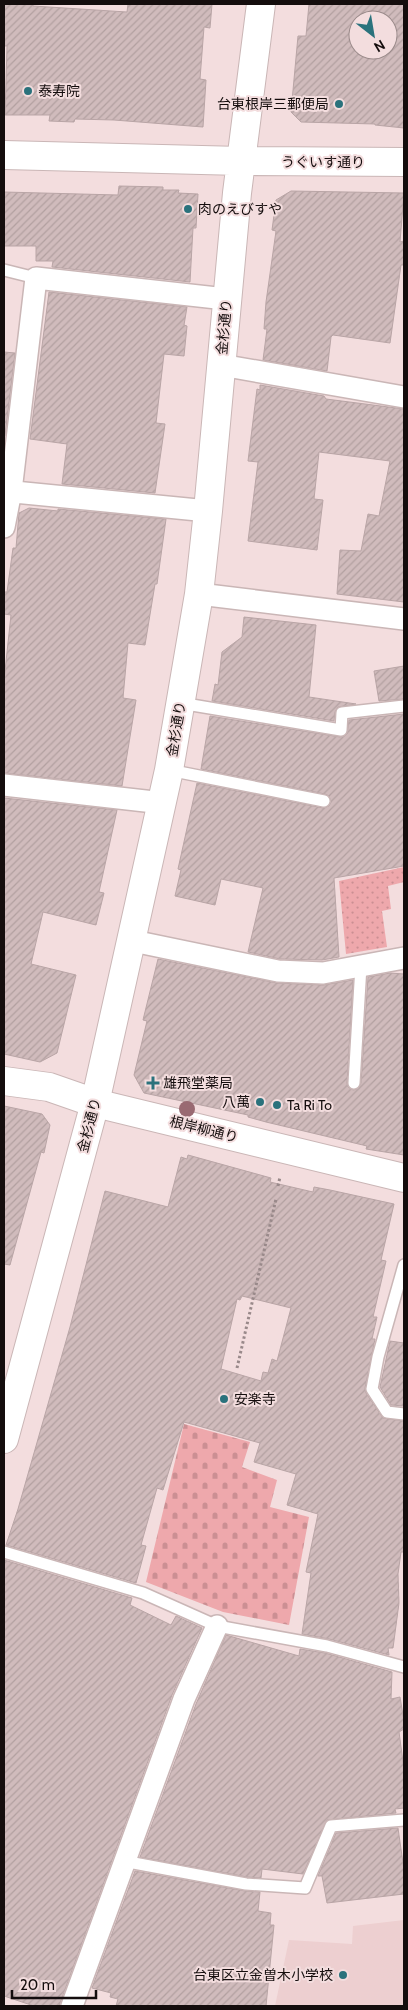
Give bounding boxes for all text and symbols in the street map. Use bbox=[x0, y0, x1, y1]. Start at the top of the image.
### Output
north arrow bbox=[348, 10, 398, 60]
text: N bbox=[371, 36, 389, 56]
place label: 泰寿院 bbox=[38, 82, 80, 100]
marker: 泰寿院 bbox=[22, 85, 34, 97]
place label: 台東根岸三郵便局 bbox=[217, 95, 329, 113]
marker: 台東根岸三郵便局 bbox=[333, 98, 345, 110]
street label: うぐいす通り bbox=[281, 153, 365, 171]
place label: 肉のえびすや bbox=[198, 200, 282, 218]
marker: 肉のえびすや bbox=[182, 203, 194, 215]
street label: 金杉通り bbox=[213, 298, 235, 356]
street label: 金杉通り bbox=[163, 700, 189, 758]
place label: 雄飛堂薬局 bbox=[163, 1074, 233, 1092]
marker: 雄飛堂薬局 bbox=[147, 1077, 159, 1089]
place label: 八萬 bbox=[222, 1093, 250, 1111]
street label: 金杉通り bbox=[73, 1096, 105, 1154]
marker: 八萬 bbox=[254, 1096, 266, 1108]
place label: Ta Ri To bbox=[287, 1096, 332, 1114]
marker: Ta Ri To bbox=[271, 1099, 283, 1111]
street label: 根岸柳通り bbox=[168, 1112, 240, 1146]
place label: 安楽寺 bbox=[234, 1390, 276, 1408]
marker: 安楽寺 bbox=[218, 1393, 230, 1405]
place label: 台東区立金曽木小学校 bbox=[193, 1966, 333, 1984]
scale bar bbox=[12, 1968, 96, 2000]
marker: 台東区立金曽木小学校 bbox=[337, 1969, 349, 1981]
text: 20 m bbox=[20, 1976, 55, 1994]

